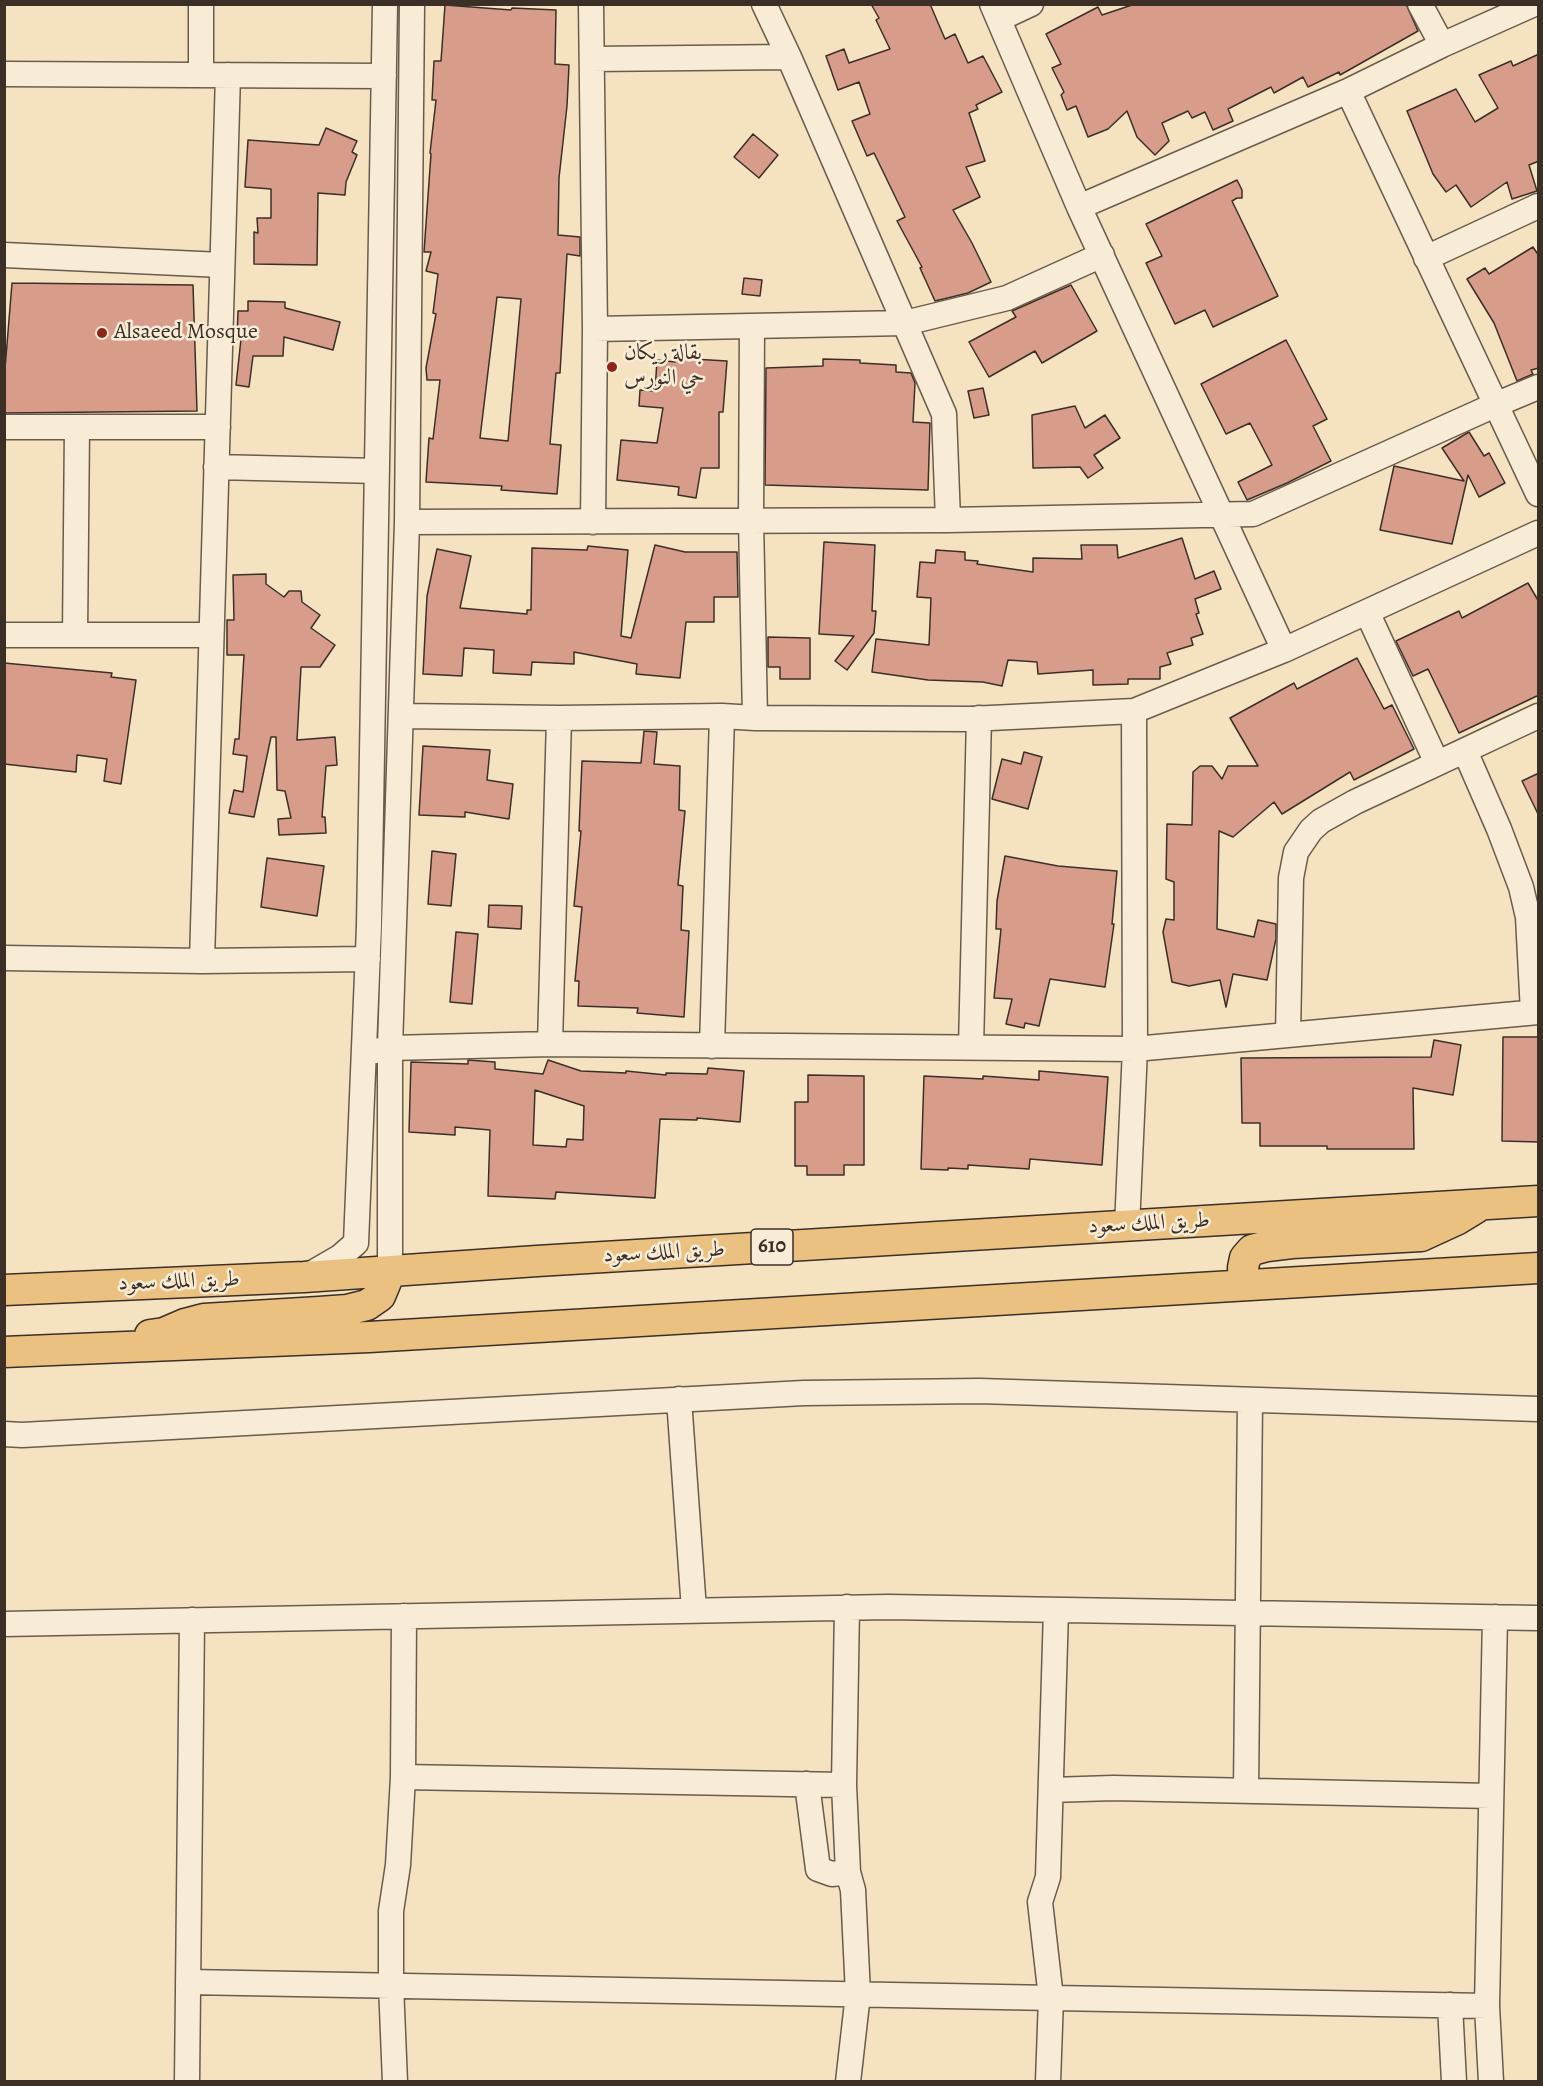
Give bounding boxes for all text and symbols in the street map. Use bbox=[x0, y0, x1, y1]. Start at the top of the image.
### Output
place label: Alsaeed Mosque bbox=[114, 320, 258, 346]
marker: Alsaeed Mosque bbox=[95, 326, 109, 340]
place label: بقالة ريكان حي النورس bbox=[624, 341, 705, 392]
marker: بقالة ريكان حي النورس bbox=[605, 360, 619, 374]
street label: طريق الملك سعود bbox=[1087, 1208, 1211, 1240]
road number: 610 bbox=[751, 1229, 793, 1265]
street label: طريق الملك سعود bbox=[602, 1237, 726, 1269]
street label: طريق الملك سعود bbox=[118, 1267, 240, 1297]

